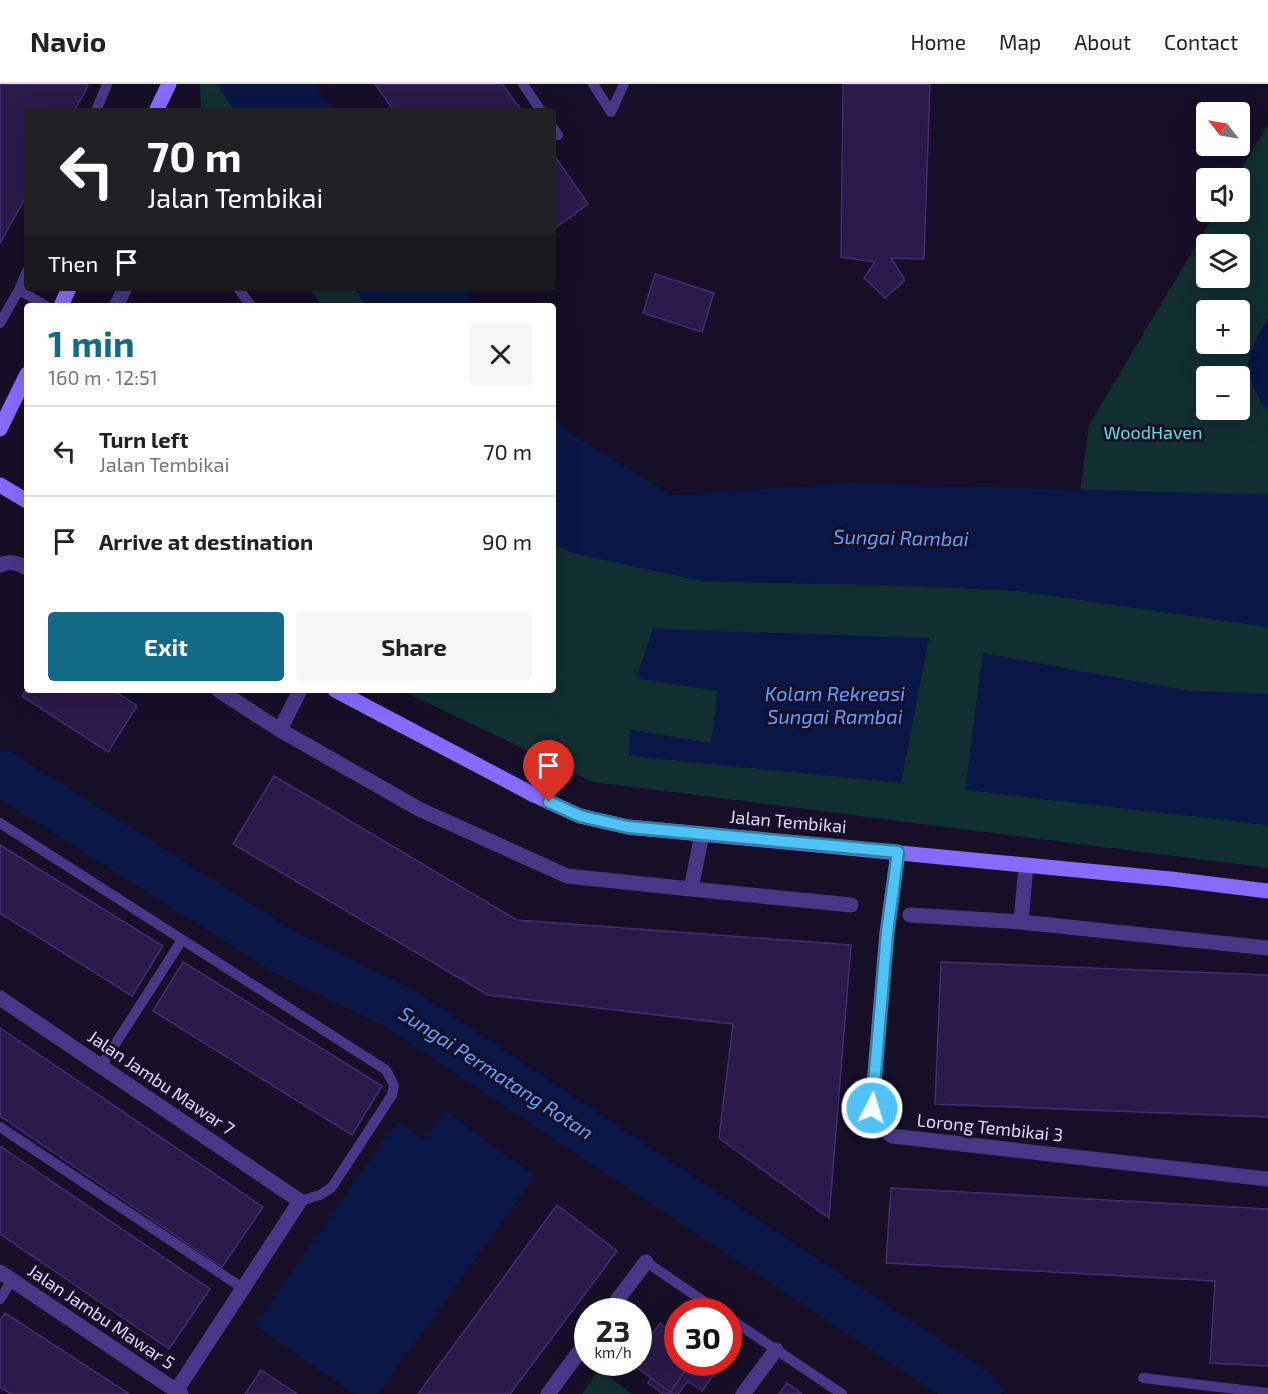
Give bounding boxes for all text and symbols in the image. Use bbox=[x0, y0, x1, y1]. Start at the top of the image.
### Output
text: Navio bbox=[30, 24, 106, 58]
text: Home bbox=[910, 29, 966, 54]
text: Map bbox=[999, 29, 1041, 54]
text: About bbox=[1074, 29, 1131, 54]
text: Contact bbox=[1164, 29, 1238, 54]
north arrow bbox=[1196, 102, 1250, 156]
map controls bbox=[1196, 102, 1250, 420]
text: 70 m bbox=[147, 130, 242, 180]
icon: left bbox=[48, 132, 126, 210]
button: sound bbox=[1196, 168, 1250, 222]
text: Jalan Tembikai bbox=[147, 181, 323, 213]
button: layers bbox=[1196, 234, 1250, 288]
icon: arrive bbox=[110, 246, 143, 279]
text: Then bbox=[48, 250, 98, 276]
button: + bbox=[1196, 300, 1250, 354]
text: 1 min bbox=[48, 321, 135, 364]
button: close bbox=[469, 323, 532, 386]
text: 160 m · 12:51 bbox=[48, 365, 158, 389]
button: − bbox=[1196, 366, 1250, 420]
park label: WoodHaven bbox=[1104, 421, 1202, 443]
text: Turn left bbox=[99, 426, 188, 452]
icon: left bbox=[48, 435, 81, 468]
text: 70 m bbox=[483, 438, 532, 464]
text: Jalan Tembikai bbox=[99, 452, 229, 476]
water label: Sungai Rambai bbox=[833, 524, 969, 550]
icon: arrive bbox=[48, 525, 81, 558]
text: Arrive at destination bbox=[99, 528, 313, 554]
text: 90 m bbox=[482, 528, 532, 554]
button: Exit bbox=[48, 612, 284, 681]
button: Share bbox=[296, 612, 532, 681]
water label: Kolam Rekreasi Sungai Rambai bbox=[765, 681, 905, 728]
pin bbox=[523, 740, 574, 802]
icon: arrive bbox=[532, 749, 565, 782]
street label: Jalan Tembikai bbox=[729, 805, 848, 837]
water label: Sungai Permatang Rotan bbox=[395, 1000, 598, 1144]
street label: Jalan Jambu Mawar 7 bbox=[84, 1025, 239, 1139]
position arrow bbox=[840, 1076, 904, 1140]
street label: Lorong Tembikai 3 bbox=[916, 1108, 1064, 1146]
street label: Jalan Jambu Mawar 5 bbox=[24, 1259, 179, 1374]
speed limit sign: 30 bbox=[664, 1298, 742, 1376]
text: 23 bbox=[596, 1312, 630, 1348]
text: km/h bbox=[594, 1343, 632, 1361]

